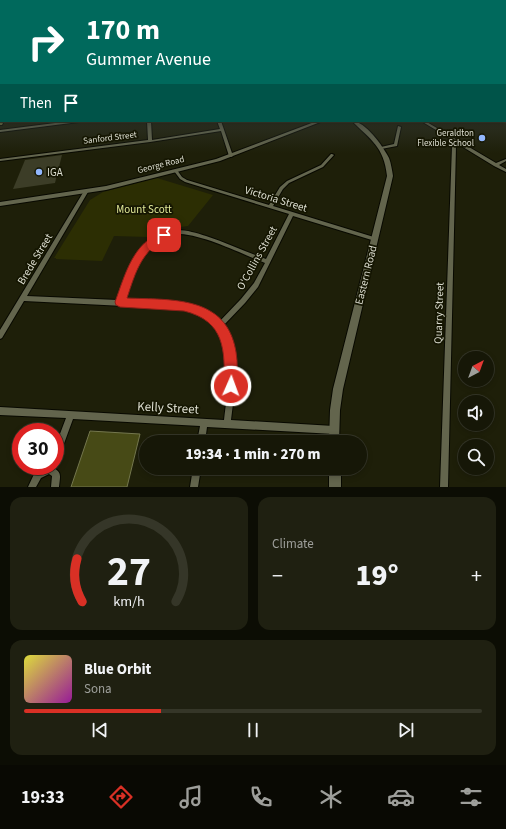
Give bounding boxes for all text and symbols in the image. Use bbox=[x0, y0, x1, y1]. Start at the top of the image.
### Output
text: 170 m bbox=[86, 10, 160, 50]
icon: right bbox=[20, 16, 72, 68]
text: Gummer Avenue bbox=[86, 47, 211, 72]
icon: arrive bbox=[60, 92, 82, 114]
text: Then bbox=[20, 93, 52, 114]
place label: Geraldton Flexible School bbox=[417, 127, 474, 150]
street label: Sanford Street bbox=[82, 128, 138, 148]
marker: Geraldton Flexible School bbox=[477, 133, 487, 143]
street label: George Road bbox=[136, 153, 186, 177]
place label: IGA bbox=[47, 165, 63, 180]
marker: IGA bbox=[34, 167, 44, 177]
street label: Victoria Street bbox=[243, 182, 309, 216]
park label: Mount Scott bbox=[116, 202, 172, 217]
pin bbox=[147, 218, 181, 252]
street label: O'Collins Street bbox=[233, 223, 281, 293]
icon: arrive bbox=[153, 224, 175, 246]
street label: Brede Street bbox=[14, 230, 56, 287]
street label: Eastern Road bbox=[351, 244, 381, 306]
street label: Quarry Street bbox=[430, 282, 448, 344]
north arrow bbox=[458, 351, 494, 387]
map controls bbox=[458, 351, 494, 475]
position arrow bbox=[210, 365, 252, 407]
button: sound bbox=[458, 395, 494, 431]
street label: Kelly Street bbox=[137, 397, 200, 419]
speed limit sign: 30 bbox=[12, 423, 64, 475]
button: search bbox=[458, 439, 494, 475]
text: 19:34 · 1 min · 270 m bbox=[186, 444, 320, 465]
text: Climate bbox=[272, 535, 314, 553]
text: 27 bbox=[107, 541, 151, 601]
text: 19° bbox=[355, 554, 399, 597]
text: − bbox=[272, 560, 283, 592]
text: + bbox=[471, 560, 482, 592]
text: km/h bbox=[113, 590, 145, 611]
text: Blue Orbit bbox=[84, 659, 151, 680]
text: Sona bbox=[84, 680, 112, 698]
icon: previous bbox=[89, 719, 111, 741]
icon: pause bbox=[242, 719, 264, 741]
icon: next bbox=[395, 719, 417, 741]
icon: directions bbox=[107, 783, 135, 811]
icon: music bbox=[177, 783, 205, 811]
icon: phone bbox=[247, 783, 275, 811]
icon: climate bbox=[317, 783, 345, 811]
icon: car bbox=[387, 783, 415, 811]
icon: filters bbox=[457, 783, 485, 811]
text: 19:33 bbox=[21, 785, 64, 810]

